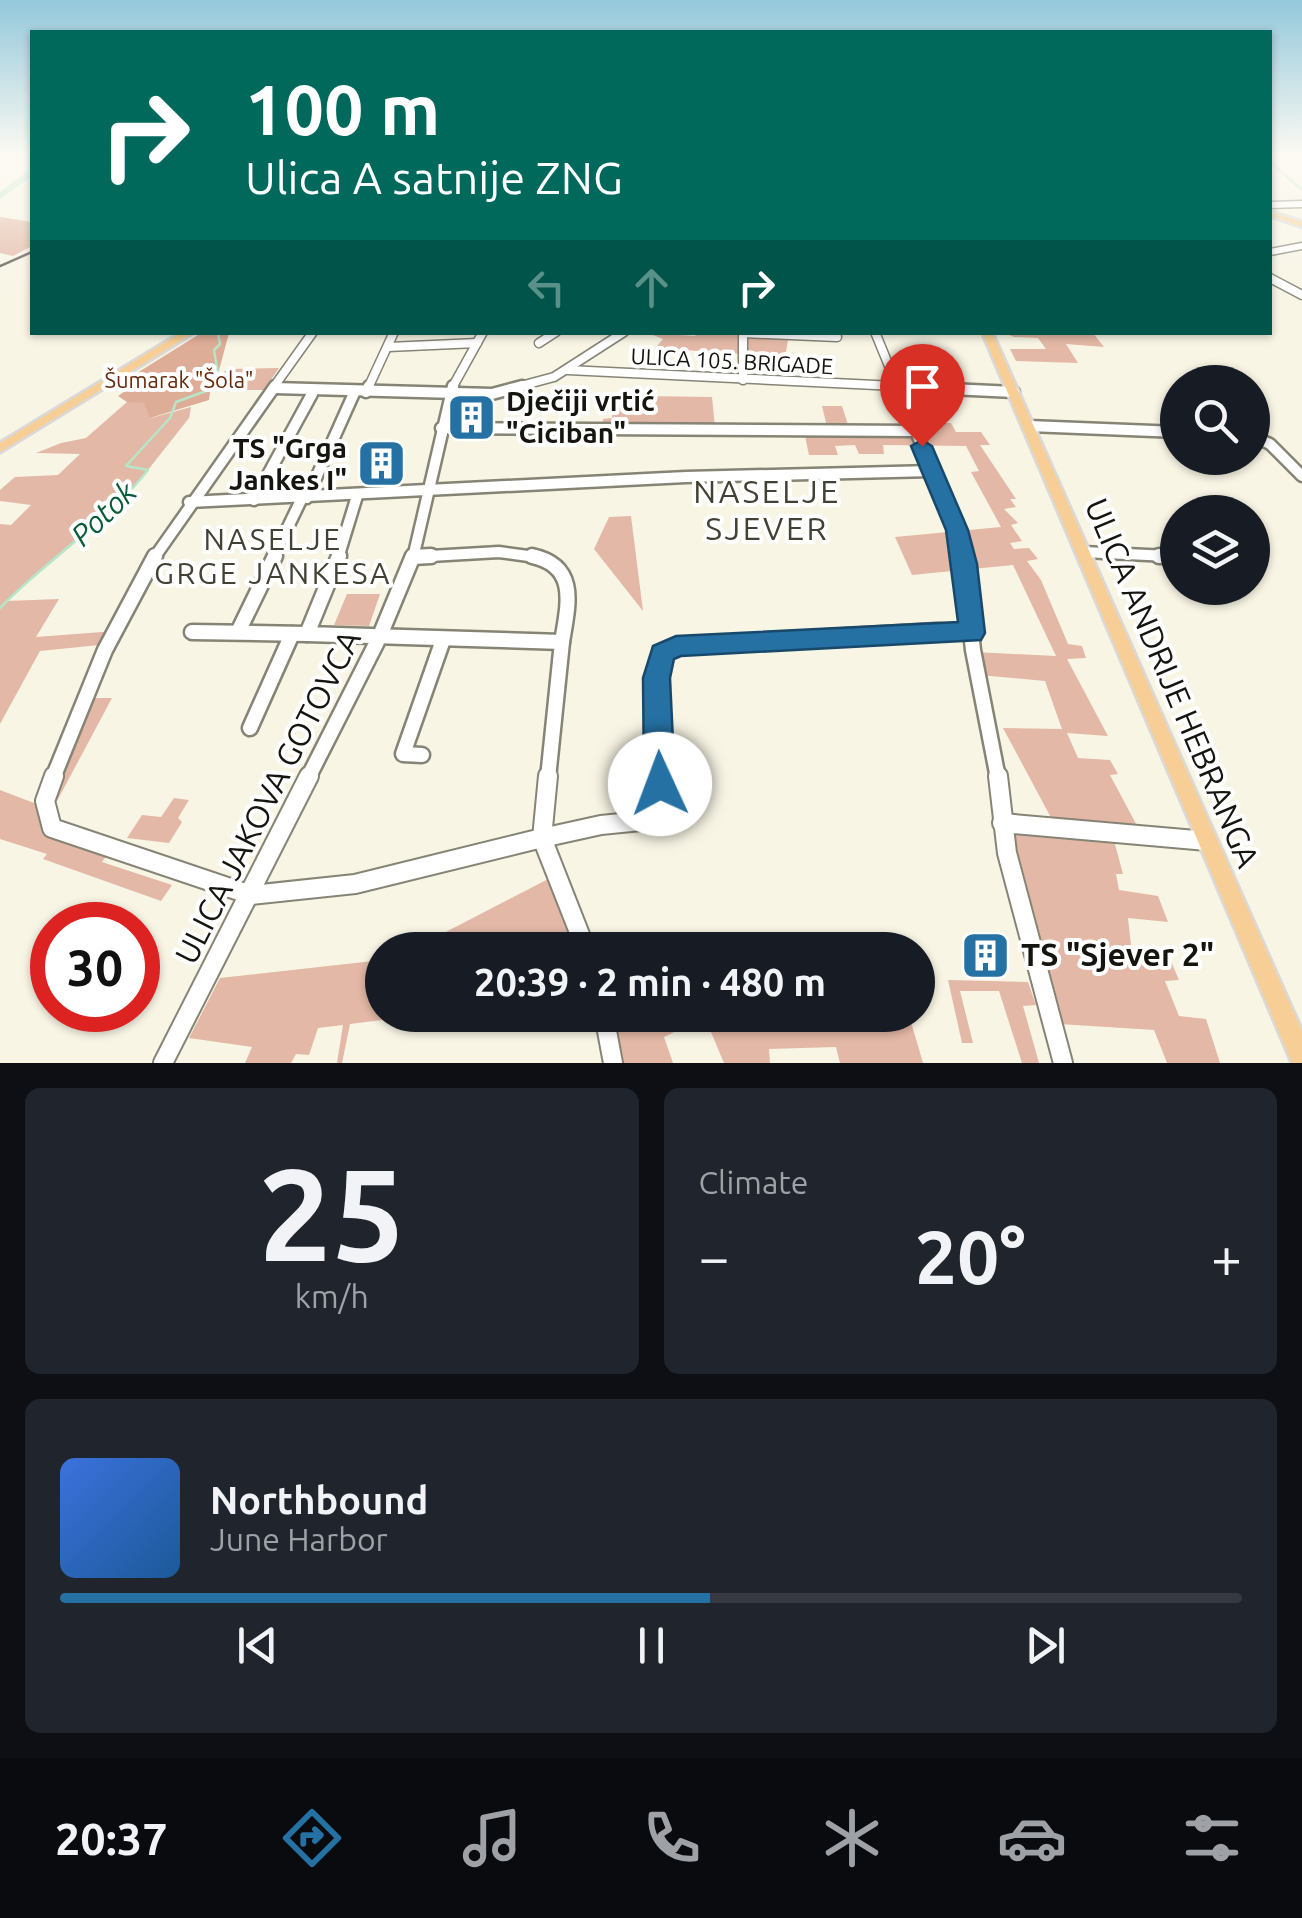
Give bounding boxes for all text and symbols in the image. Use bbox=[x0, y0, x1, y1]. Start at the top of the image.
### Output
icon: right bbox=[80, 70, 210, 200]
text: 100 m bbox=[245, 70, 440, 148]
text: Ulica A satnije ZNG bbox=[245, 152, 623, 203]
icon: left bbox=[519, 260, 574, 315]
icon: ahead bbox=[624, 260, 679, 315]
icon: right bbox=[729, 260, 784, 315]
street label: ULICA 105. BRIGADE bbox=[630, 343, 834, 378]
pin bbox=[880, 344, 965, 447]
icon: arrive bbox=[895, 359, 950, 414]
map controls bbox=[1160, 365, 1270, 605]
button: search bbox=[1160, 365, 1270, 475]
park label: Šumarak "Šola" bbox=[105, 367, 253, 392]
place label: Dječiji vrtić "Ciciban" bbox=[506, 385, 655, 448]
building icon: Dječiji vrtić "Ciciban" bbox=[445, 391, 497, 443]
place label: TS "Grga Jankes I" bbox=[229, 432, 347, 495]
building icon: TS "Grga Jankes I" bbox=[356, 438, 408, 490]
district label: NASELJE SJEVER bbox=[693, 473, 841, 546]
water label: Potok bbox=[64, 474, 143, 552]
street label: ULICA ANDRIJE HEBRANGA bbox=[1079, 493, 1267, 873]
button: layers bbox=[1160, 495, 1270, 605]
district label: NASELJE GRGE JANKESA bbox=[154, 522, 392, 590]
street label: ULICA JAKOVA GOTOVCA bbox=[167, 624, 367, 969]
position arrow bbox=[608, 732, 712, 836]
speed limit sign: 30 bbox=[30, 902, 160, 1032]
building icon: TS "Sjever 2" bbox=[960, 929, 1012, 981]
place label: TS "Sjever 2" bbox=[1021, 936, 1214, 972]
text: 20:39 · 2 min · 480 m bbox=[474, 961, 826, 1003]
text: 25 bbox=[258, 1140, 405, 1286]
text: Climate bbox=[699, 1164, 809, 1200]
text: 20° bbox=[915, 1214, 1026, 1298]
text: − bbox=[699, 1226, 730, 1287]
text: + bbox=[1211, 1226, 1242, 1287]
text: km/h bbox=[295, 1278, 369, 1314]
text: Northbound bbox=[210, 1479, 428, 1521]
text: June Harbor bbox=[210, 1521, 388, 1557]
icon: previous bbox=[230, 1618, 285, 1673]
icon: pause bbox=[624, 1618, 679, 1673]
icon: next bbox=[1018, 1618, 1073, 1673]
icon: directions bbox=[277, 1803, 347, 1873]
icon: music bbox=[457, 1803, 527, 1873]
icon: phone bbox=[637, 1803, 707, 1873]
icon: climate bbox=[817, 1803, 887, 1873]
icon: car bbox=[997, 1803, 1067, 1873]
icon: filters bbox=[1177, 1803, 1247, 1873]
text: 20:37 bbox=[55, 1813, 168, 1864]

